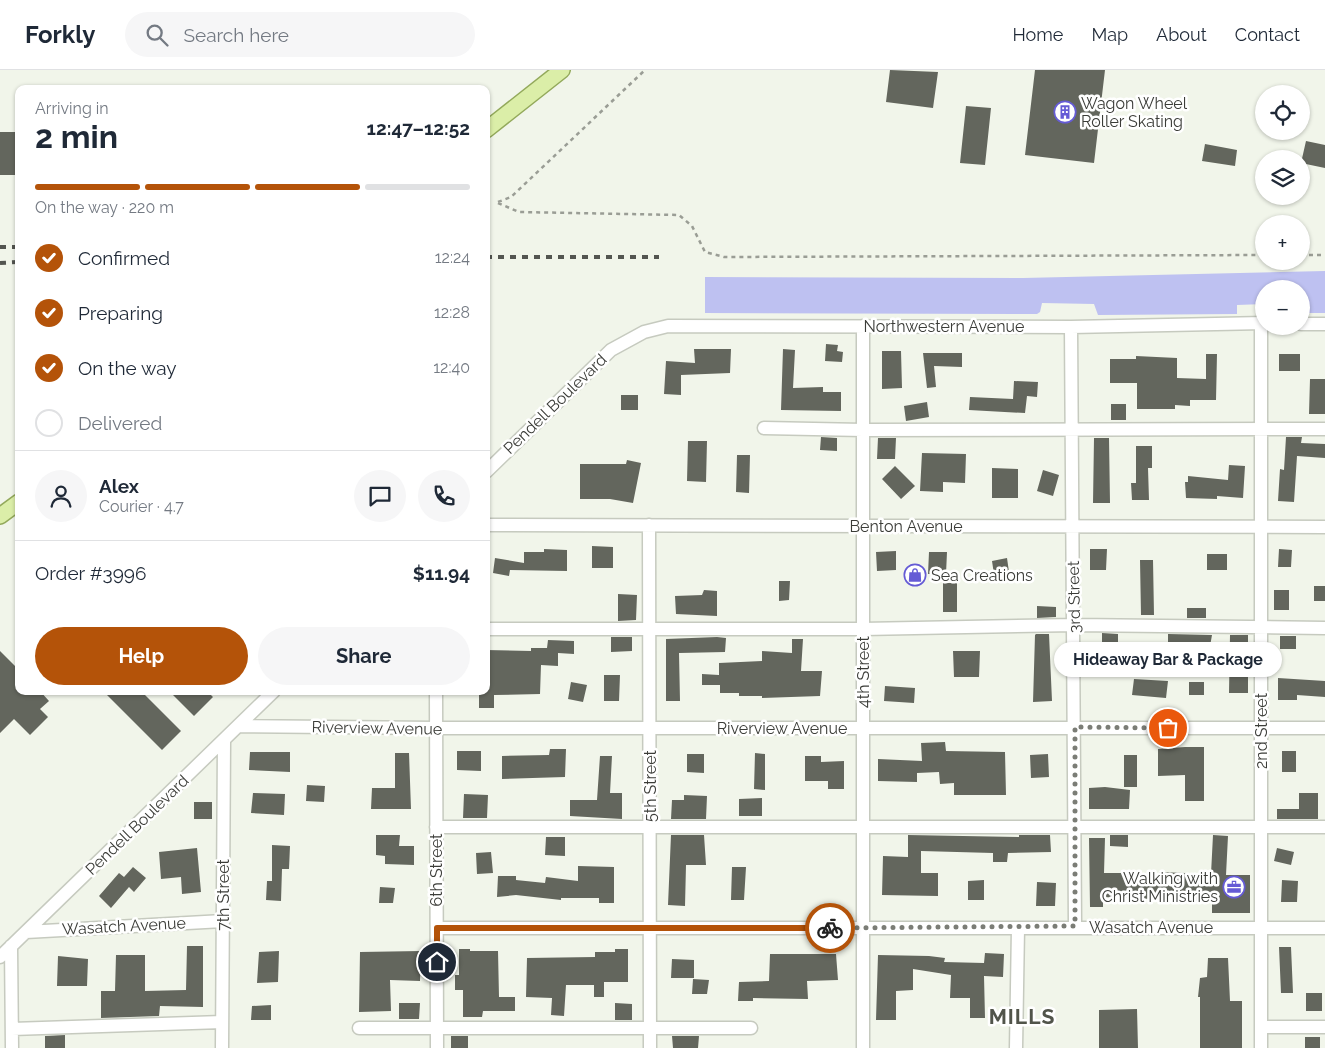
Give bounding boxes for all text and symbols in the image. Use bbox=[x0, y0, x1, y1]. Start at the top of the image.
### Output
search box bbox=[125, 12, 475, 57]
text: Forkly bbox=[25, 20, 95, 49]
icon: search bbox=[143, 21, 171, 49]
text: Search here bbox=[183, 24, 289, 46]
text: Home bbox=[1012, 24, 1063, 45]
text: Map bbox=[1091, 24, 1128, 45]
text: About bbox=[1156, 24, 1207, 45]
text: Contact bbox=[1235, 24, 1300, 45]
map controls bbox=[1255, 85, 1310, 335]
button: locate bbox=[1255, 85, 1310, 140]
place label: Wagon Wheel Roller Skating bbox=[1081, 94, 1188, 131]
text: Arriving in bbox=[35, 99, 109, 118]
building icon: Wagon Wheel Roller Skating bbox=[1053, 100, 1077, 124]
text: 12:47–12:52 bbox=[367, 117, 470, 139]
text: 2 min bbox=[35, 118, 118, 155]
button: layers bbox=[1255, 150, 1310, 205]
text: On the way · 220 m bbox=[35, 198, 174, 217]
button: + bbox=[1255, 215, 1310, 270]
icon: check bbox=[35, 244, 63, 272]
text: Confirmed bbox=[78, 247, 170, 269]
text: 12:24 bbox=[435, 248, 470, 267]
button: − bbox=[1255, 280, 1310, 335]
icon: check bbox=[35, 299, 63, 327]
text: Preparing bbox=[78, 302, 163, 324]
text: 12:28 bbox=[434, 303, 470, 322]
street label: Northwestern Avenue bbox=[864, 317, 1024, 336]
street label: Pendell Boulevard bbox=[500, 350, 610, 458]
icon: check bbox=[35, 354, 63, 382]
text: On the way bbox=[78, 357, 177, 379]
text: 12:40 bbox=[433, 358, 470, 377]
text: Delivered bbox=[78, 412, 162, 434]
button: person bbox=[35, 470, 87, 522]
button: chat bbox=[354, 470, 406, 522]
button: phone bbox=[418, 470, 470, 522]
text: Alex bbox=[99, 475, 139, 497]
text: Courier · 4.7 bbox=[99, 497, 184, 516]
street label: Benton Avenue bbox=[849, 517, 963, 536]
street label: 3rd Street bbox=[1064, 560, 1084, 633]
text: Order #3996 bbox=[35, 562, 146, 584]
text: $11.94 bbox=[413, 562, 470, 584]
shop icon: Sea Creations bbox=[903, 563, 927, 587]
place label: Sea Creations bbox=[931, 566, 1033, 585]
button: Help bbox=[35, 627, 248, 685]
button: Share bbox=[258, 627, 470, 685]
street label: 4th Street bbox=[854, 635, 873, 708]
callout: Hideaway Bar & Package bbox=[1054, 643, 1282, 678]
text: Hideaway Bar & Package bbox=[1073, 650, 1263, 669]
street label: 2nd Street bbox=[1252, 692, 1271, 769]
pin bbox=[1147, 707, 1189, 749]
icon: bag bbox=[1154, 714, 1182, 742]
street label: Riverview Avenue bbox=[312, 717, 442, 739]
street label: Riverview Avenue bbox=[717, 719, 847, 738]
street label: 5th Street bbox=[641, 749, 660, 822]
street label: Pendell Boulevard bbox=[82, 771, 192, 879]
street label: 6th Street bbox=[427, 833, 446, 906]
street label: 7th Street bbox=[214, 859, 233, 931]
place label: Walking with Christ Ministries bbox=[1102, 869, 1218, 906]
office icon: Walking with Christ Ministries bbox=[1222, 875, 1246, 899]
courier bbox=[805, 903, 855, 953]
street label: Wasatch Avenue bbox=[62, 913, 186, 939]
icon: bike bbox=[816, 914, 844, 942]
street label: Wasatch Avenue bbox=[1089, 918, 1213, 937]
pin bbox=[416, 941, 458, 983]
icon: home bbox=[423, 948, 451, 976]
district label: MILLS bbox=[989, 1004, 1055, 1029]

